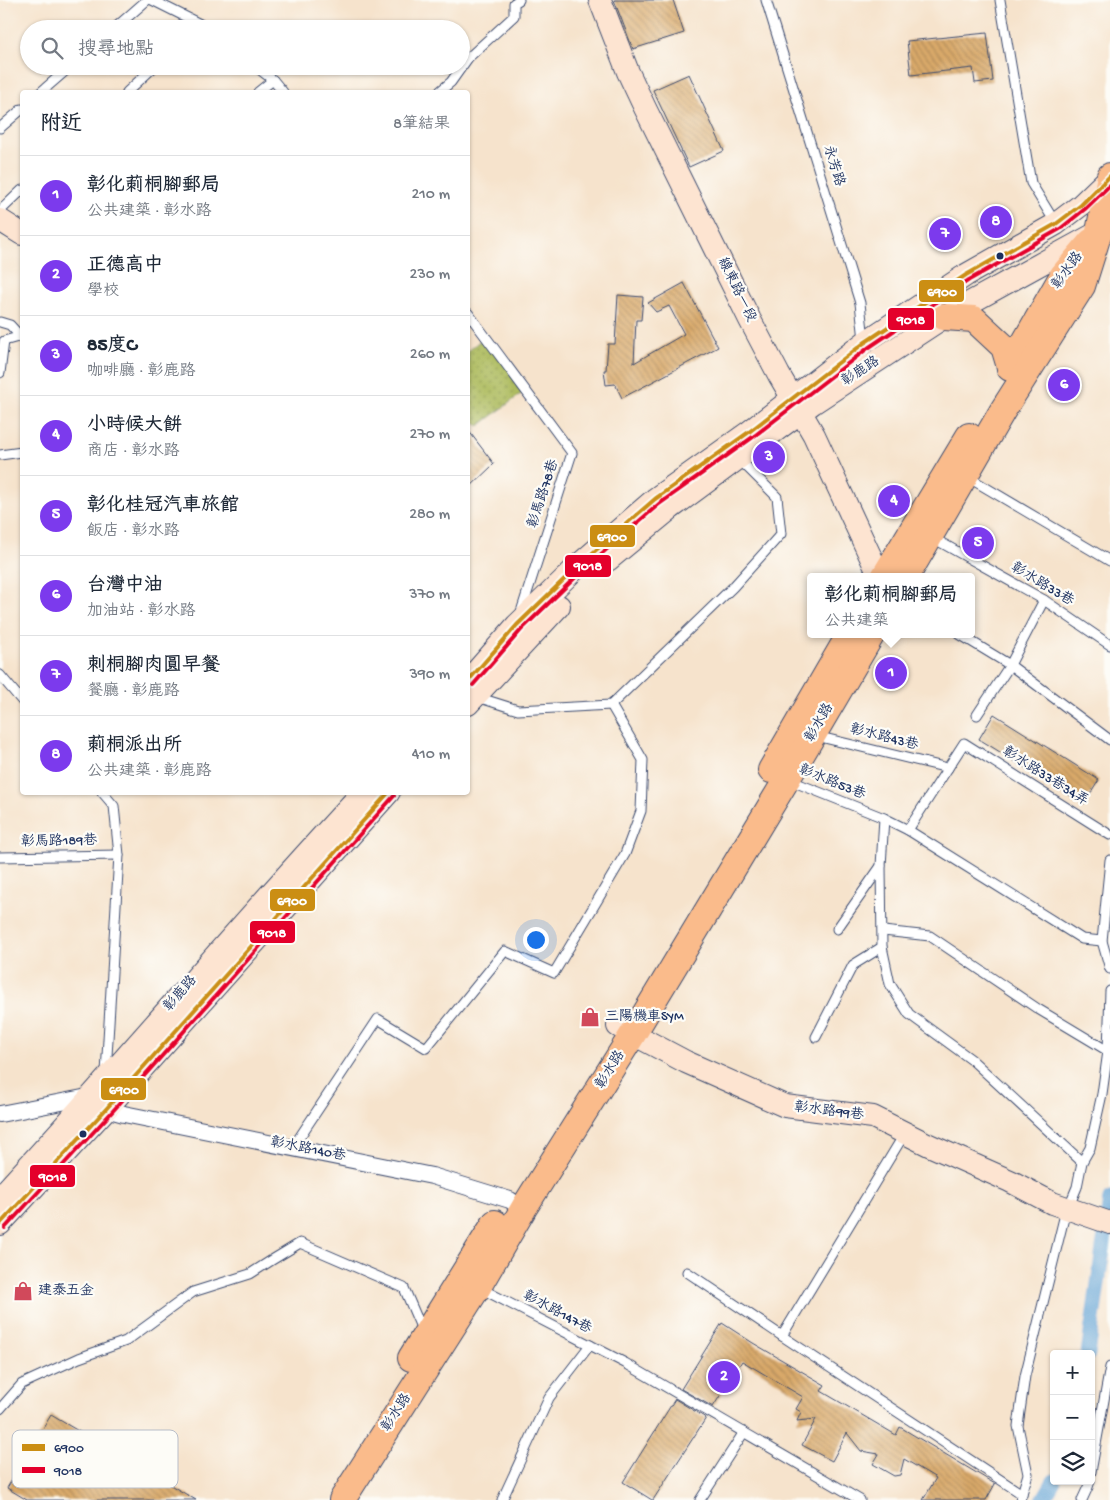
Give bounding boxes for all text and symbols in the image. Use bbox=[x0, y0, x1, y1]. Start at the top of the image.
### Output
search box bbox=[20, 20, 470, 75]
icon: search bbox=[38, 34, 66, 62]
text: 搜尋地點 bbox=[78, 39, 154, 62]
text: 附近 bbox=[40, 113, 82, 138]
text: 8筆結果 bbox=[393, 116, 450, 135]
street label: 永芳路 bbox=[819, 143, 848, 189]
text: 彰化莿桐腳郵局 bbox=[87, 175, 220, 198]
text: 1 bbox=[53, 186, 59, 205]
text: 210 m bbox=[411, 186, 450, 205]
text: 公共建築 · 彰水路 bbox=[87, 203, 212, 222]
pin: 8 bbox=[980, 203, 1012, 241]
pin: 7 bbox=[929, 215, 961, 253]
street label: 彰水路 bbox=[1048, 248, 1087, 293]
unlabelled marker bbox=[995, 251, 1005, 261]
street label: 線東路一段 bbox=[713, 254, 760, 325]
text: 正德高中 bbox=[87, 255, 163, 278]
text: 2 bbox=[52, 266, 60, 285]
text: 230 m bbox=[410, 266, 450, 285]
line badge: 6900 bbox=[918, 279, 965, 303]
text: 學校 bbox=[87, 283, 119, 302]
text: 6900 bbox=[927, 285, 957, 302]
line badge: 9018 bbox=[887, 307, 935, 331]
text: 9018 bbox=[896, 313, 925, 330]
text: 85度C bbox=[87, 335, 137, 358]
text: 3 bbox=[52, 346, 60, 365]
text: 260 m bbox=[410, 346, 450, 365]
street label: 彰鹿路 bbox=[838, 353, 883, 391]
text: 咖啡廳 · 彰鹿路 bbox=[87, 363, 196, 382]
pin: 6 bbox=[1048, 366, 1080, 404]
text: 小時候大餅 bbox=[87, 415, 182, 438]
text: 4 bbox=[52, 426, 60, 445]
text: 270 m bbox=[410, 426, 450, 445]
pin: 3 bbox=[753, 438, 785, 476]
text: 商店 · 彰水路 bbox=[87, 443, 180, 462]
street label: 彰馬路78巷 bbox=[524, 456, 563, 530]
pin: 4 bbox=[878, 482, 910, 520]
text: 彰化桂冠汽車旅館 bbox=[87, 495, 239, 518]
text: 5 bbox=[52, 506, 60, 525]
text: 280 m bbox=[409, 506, 450, 525]
text: 飯店 · 彰水路 bbox=[87, 523, 180, 542]
line badge: 6900 bbox=[589, 524, 636, 548]
pin: 5 bbox=[962, 524, 994, 562]
text: 6900 bbox=[597, 530, 627, 547]
line badge: 9018 bbox=[564, 554, 612, 578]
text: 9018 bbox=[573, 559, 602, 576]
street label: 彰水路33巷 bbox=[1007, 559, 1078, 611]
popup bbox=[807, 573, 975, 638]
text: 台灣中油 bbox=[87, 575, 163, 598]
text: 彰化莿桐腳郵局 bbox=[824, 585, 958, 608]
text: 6 bbox=[52, 586, 60, 605]
text: 370 m bbox=[409, 586, 450, 605]
text: 加油站 · 彰水路 bbox=[87, 603, 196, 622]
text: 公共建築 bbox=[824, 613, 889, 632]
pin: 1 bbox=[875, 654, 907, 692]
text: 刺桐腳肉圓早餐 bbox=[87, 655, 220, 678]
text: 7 bbox=[52, 666, 60, 685]
text: 390 m bbox=[409, 666, 450, 685]
text: 餐廳 · 彰鹿路 bbox=[87, 683, 180, 702]
street label: 彰水路 bbox=[801, 700, 838, 745]
street label: 彰水路43巷 bbox=[848, 720, 921, 755]
text: 莿桐派出所 bbox=[87, 735, 182, 758]
street label: 彰水路33巷34弄 bbox=[999, 743, 1092, 810]
text: 8 bbox=[52, 746, 60, 765]
text: 410 m bbox=[412, 746, 450, 765]
street label: 彰水路53巷 bbox=[796, 761, 869, 804]
text: 公共建築 · 彰鹿路 bbox=[87, 763, 212, 782]
street label: 彰馬路189巷 bbox=[21, 832, 98, 851]
line badge: 6900 bbox=[269, 888, 316, 912]
text: 6900 bbox=[277, 894, 307, 911]
line badge: 9018 bbox=[249, 920, 296, 944]
text: 9018 bbox=[257, 926, 286, 943]
your location bbox=[523, 927, 549, 953]
street label: 彰鹿路 bbox=[160, 972, 201, 1015]
shop icon: 三陽機車SYM bbox=[579, 1006, 601, 1028]
place label: 三陽機車SYM bbox=[605, 1008, 684, 1026]
street label: 彰水路 bbox=[592, 1047, 629, 1092]
line badge: 6900 bbox=[100, 1077, 147, 1101]
text: 6900 bbox=[109, 1083, 139, 1100]
street label: 彰水路99巷 bbox=[793, 1098, 866, 1125]
unlabelled marker bbox=[78, 1129, 88, 1139]
street label: 彰水路140巷 bbox=[269, 1133, 348, 1166]
line badge: 9018 bbox=[29, 1164, 76, 1188]
text: 9018 bbox=[38, 1170, 67, 1187]
shop icon: 建泰五金 bbox=[12, 1280, 34, 1302]
place label: 建泰五金 bbox=[38, 1283, 94, 1300]
street label: 彰水路147巷 bbox=[520, 1287, 596, 1339]
map controls bbox=[1050, 1350, 1095, 1485]
button: + bbox=[1050, 1350, 1095, 1395]
pin: 2 bbox=[708, 1358, 740, 1396]
street label: 彰水路 bbox=[378, 1390, 416, 1435]
button: − bbox=[1050, 1395, 1095, 1440]
legend bbox=[12, 1430, 178, 1488]
button: layers bbox=[1050, 1440, 1095, 1485]
text: 6900 bbox=[54, 1441, 84, 1458]
text: 9018 bbox=[53, 1464, 83, 1481]

